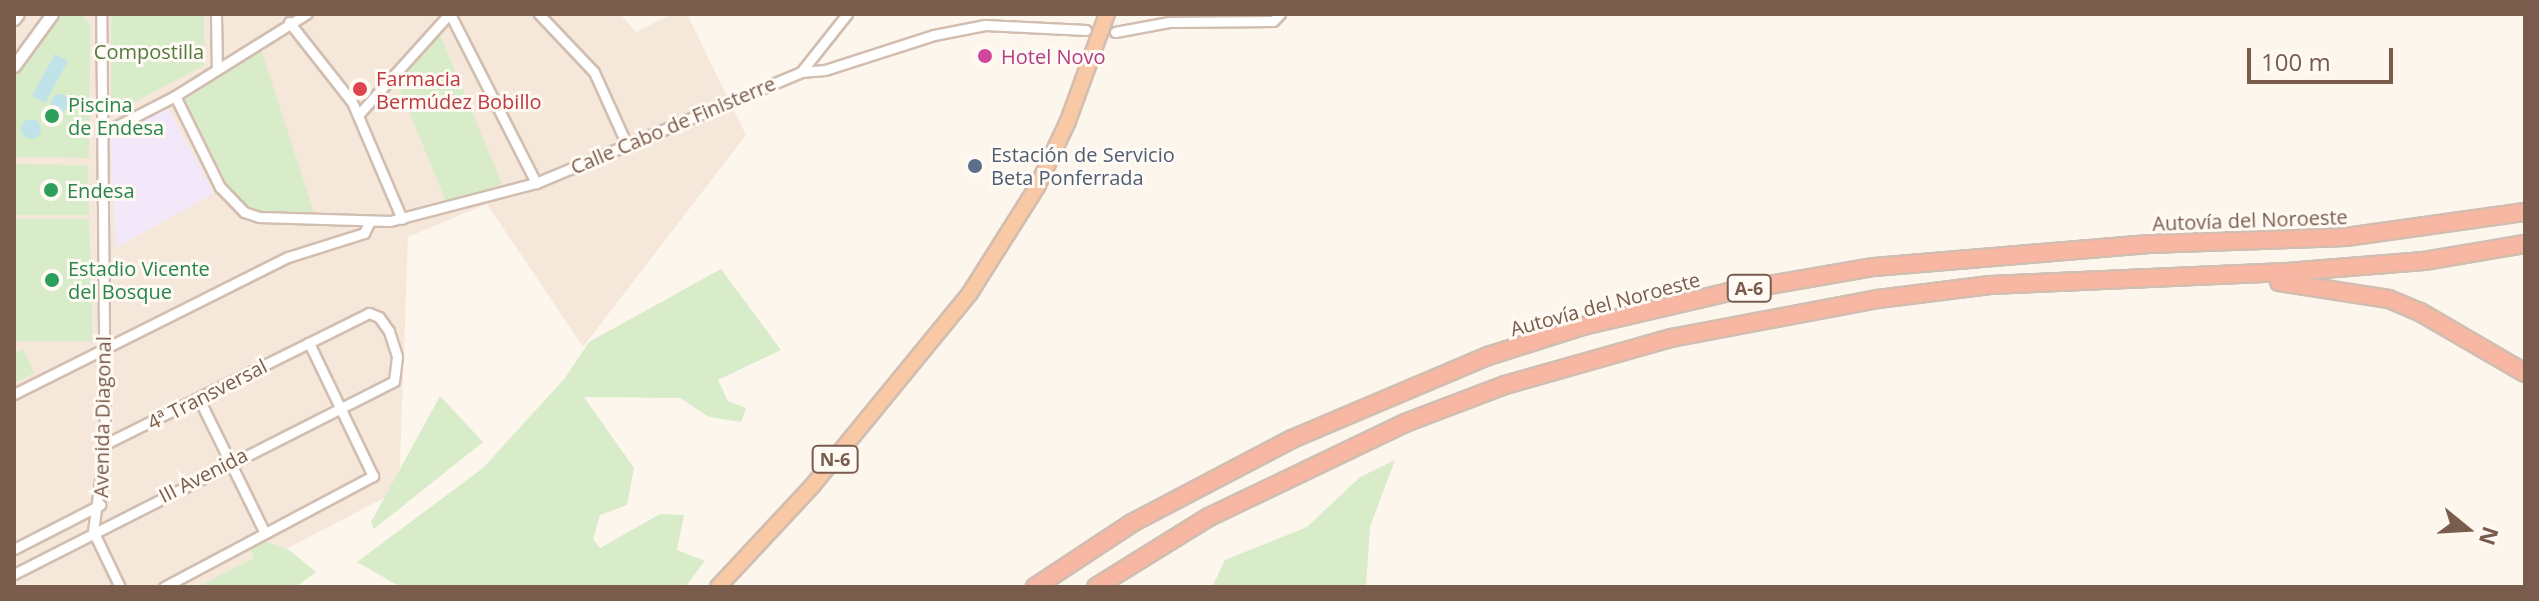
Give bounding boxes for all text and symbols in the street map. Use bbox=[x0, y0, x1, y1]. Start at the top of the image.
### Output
scale bar bbox=[2251, 32, 2397, 82]
park label: Compostilla bbox=[94, 39, 204, 63]
place label: Hotel Novo bbox=[1001, 44, 1105, 68]
text: 100 m bbox=[2261, 45, 2331, 78]
marker: Hotel Novo bbox=[976, 47, 994, 65]
place label: Farmacia Bermúdez Bobillo bbox=[376, 66, 542, 113]
street label: Calle Cabo de Finisterre bbox=[567, 71, 779, 179]
marker: Farmacia Bermúdez Bobillo bbox=[351, 80, 369, 98]
place label: Piscina de Endesa bbox=[68, 92, 164, 139]
marker: Piscina de Endesa bbox=[43, 107, 61, 125]
place label: Estación de Servicio Beta Ponferrada bbox=[991, 142, 1175, 189]
marker: Estación de Servicio Beta Ponferrada bbox=[966, 157, 984, 175]
place label: Endesa bbox=[67, 178, 134, 202]
marker: Endesa bbox=[42, 181, 60, 199]
street label: Autovía del Noroeste bbox=[2152, 205, 2348, 235]
place label: Estadio Vicente del Bosque bbox=[68, 256, 210, 303]
street label: Autovía del Noroeste bbox=[1507, 267, 1703, 341]
marker: Estadio Vicente del Bosque bbox=[43, 271, 61, 289]
road number: A-6 bbox=[1725, 274, 1773, 302]
street label: Avenida Diagonal bbox=[89, 336, 115, 498]
street label: 4ª Transversal bbox=[143, 354, 271, 434]
street label: III Avenida bbox=[155, 442, 251, 508]
road number: N-6 bbox=[811, 445, 859, 473]
north arrow bbox=[2427, 489, 2507, 569]
text: N bbox=[2473, 523, 2507, 550]

